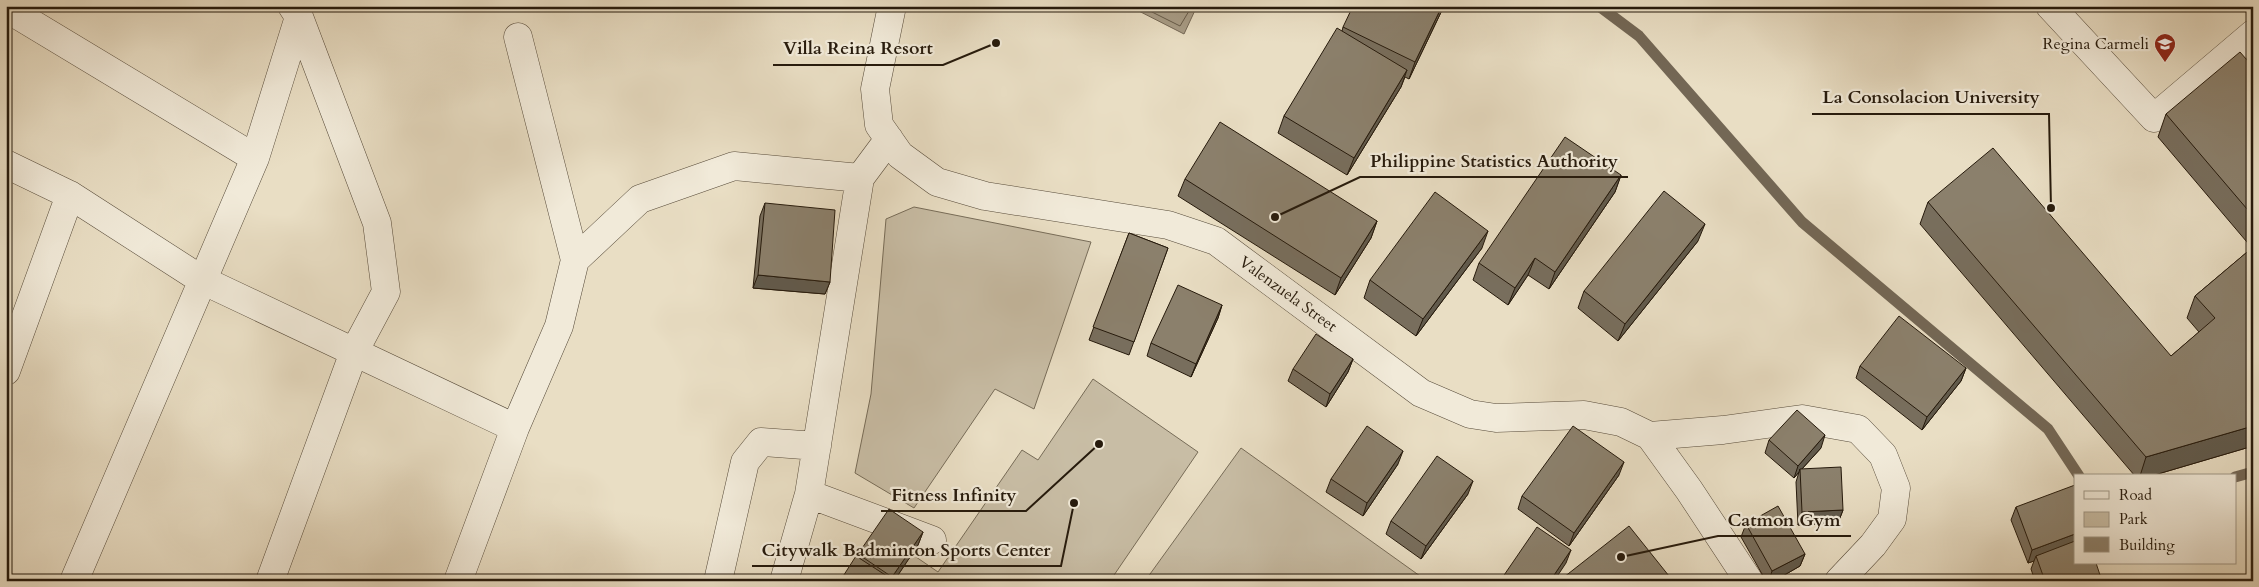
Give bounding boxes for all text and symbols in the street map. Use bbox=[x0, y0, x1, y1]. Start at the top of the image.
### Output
callout: Villa Reina Resort bbox=[773, 32, 943, 65]
school or university icon: Regina Carmeli bbox=[2153, 32, 2177, 63]
place label: Regina Carmeli bbox=[2043, 33, 2149, 55]
text: Villa Reina Resort bbox=[783, 36, 934, 61]
callout: La Consolacion University bbox=[1812, 81, 2049, 114]
text: La Consolacion University bbox=[1822, 85, 2041, 110]
callout: Philippine Statistics Authority bbox=[1360, 144, 1628, 177]
text: Philippine Statistics Authority bbox=[1370, 149, 1619, 174]
street label: Valenzuela Street bbox=[1235, 251, 1341, 337]
legend bbox=[2074, 474, 2236, 564]
callout: Fitness Infinity bbox=[881, 478, 1026, 511]
text: Fitness Infinity bbox=[891, 483, 1017, 508]
text: Road bbox=[2119, 485, 2152, 505]
callout: Catmon Gym bbox=[1718, 503, 1851, 536]
text: Catmon Gym bbox=[1727, 508, 1841, 533]
text: Park bbox=[2119, 509, 2148, 529]
callout: Citywalk Badminton Sports Center bbox=[752, 533, 1061, 566]
text: Building bbox=[2119, 535, 2175, 555]
text: Citywalk Badminton Sports Center bbox=[762, 538, 1051, 563]

